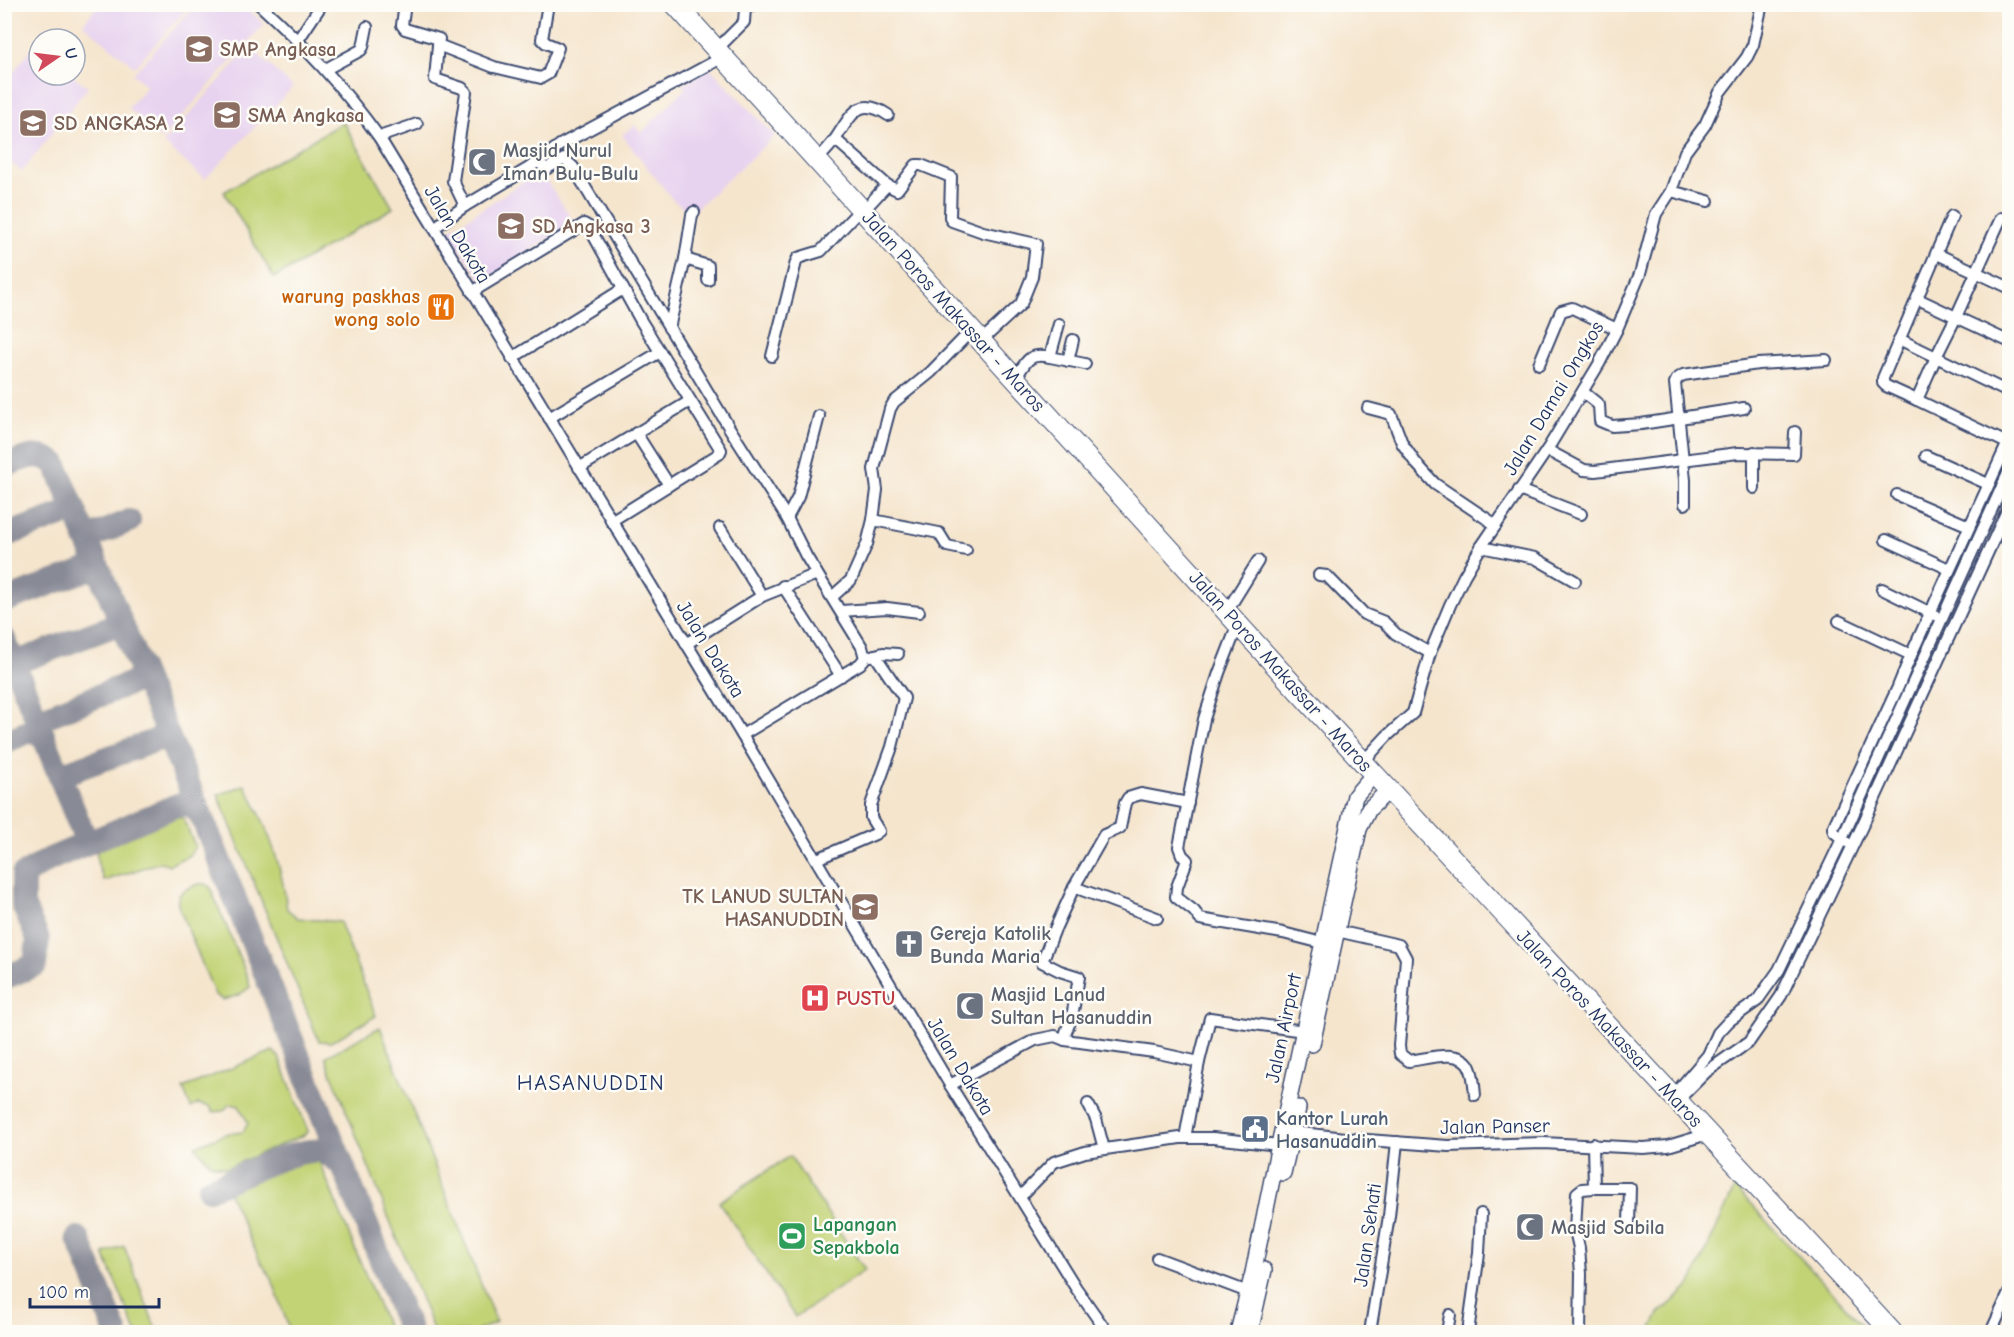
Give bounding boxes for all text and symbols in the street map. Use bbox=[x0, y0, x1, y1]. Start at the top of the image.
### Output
north arrow bbox=[27, 27, 87, 87]
school or university icon: SMP Angkasa bbox=[183, 33, 215, 65]
place label: SMP Angkasa bbox=[220, 38, 336, 61]
text: U bbox=[61, 46, 81, 61]
school or university icon: SMA Angkasa bbox=[211, 99, 243, 131]
place label: SMA Angkasa bbox=[248, 104, 364, 127]
school or university icon: SD ANGKASA 2 bbox=[17, 107, 49, 139]
place label: SD ANGKASA 2 bbox=[54, 112, 184, 135]
place label: Masjid Nurul Iman Bulu-Bulu bbox=[503, 139, 639, 185]
mosque icon: Masjid Nurul Iman Bulu-Bulu bbox=[466, 146, 498, 178]
street label: Jalan Dakota bbox=[419, 181, 496, 287]
street label: Jalan Poros Makassar - Maros bbox=[857, 206, 1050, 416]
school or university icon: SD Angkasa 3 bbox=[495, 210, 527, 242]
place label: SD Angkasa 3 bbox=[532, 215, 651, 238]
place label: warung paskhas wong solo bbox=[282, 285, 420, 331]
restaurant icon: warung paskhas wong solo bbox=[425, 291, 457, 323]
street label: Jalan Damai Ongkos bbox=[1498, 317, 1608, 479]
street label: Jalan Poros Makassar - Maros bbox=[1184, 566, 1377, 776]
street label: Jalan Dakota bbox=[672, 597, 749, 702]
place label: TK LANUD SULTAN HASANUDDIN bbox=[682, 885, 844, 931]
school or university icon: TK LANUD SULTAN HASANUDDIN bbox=[849, 891, 881, 923]
place label: Gereja Katolik Bunda Maria bbox=[930, 922, 1051, 968]
street label: Jalan Poros Makassar - Maros bbox=[1512, 925, 1707, 1132]
church icon: Gereja Katolik Bunda Maria bbox=[893, 928, 925, 960]
street label: Jalan Airport bbox=[1261, 970, 1307, 1085]
hospital icon: PUSTU bbox=[799, 982, 831, 1014]
place label: Masjid Lanud Sultan Hasanuddin bbox=[991, 983, 1152, 1029]
place label: PUSTU bbox=[836, 987, 895, 1010]
mosque icon: Masjid Lanud Sultan Hasanuddin bbox=[954, 990, 986, 1022]
street label: Jalan Dakota bbox=[922, 1013, 999, 1119]
district label: HASANUDDIN bbox=[517, 1070, 665, 1096]
place label: Kantor Lurah Hasanuddin bbox=[1276, 1107, 1389, 1153]
public building icon: Kantor Lurah Hasanuddin bbox=[1239, 1113, 1271, 1145]
street label: Jalan Panser bbox=[1440, 1114, 1550, 1139]
street label: Jalan Sehati bbox=[1349, 1182, 1386, 1288]
mosque icon: Masjid Sabila bbox=[1514, 1211, 1546, 1243]
place label: Lapangan Sepakbola bbox=[813, 1213, 900, 1259]
place label: Masjid Sabila bbox=[1551, 1216, 1665, 1239]
sports icon: Lapangan Sepakbola bbox=[776, 1220, 808, 1252]
scale bar bbox=[30, 1271, 159, 1309]
text: 100 m bbox=[39, 1282, 89, 1303]

